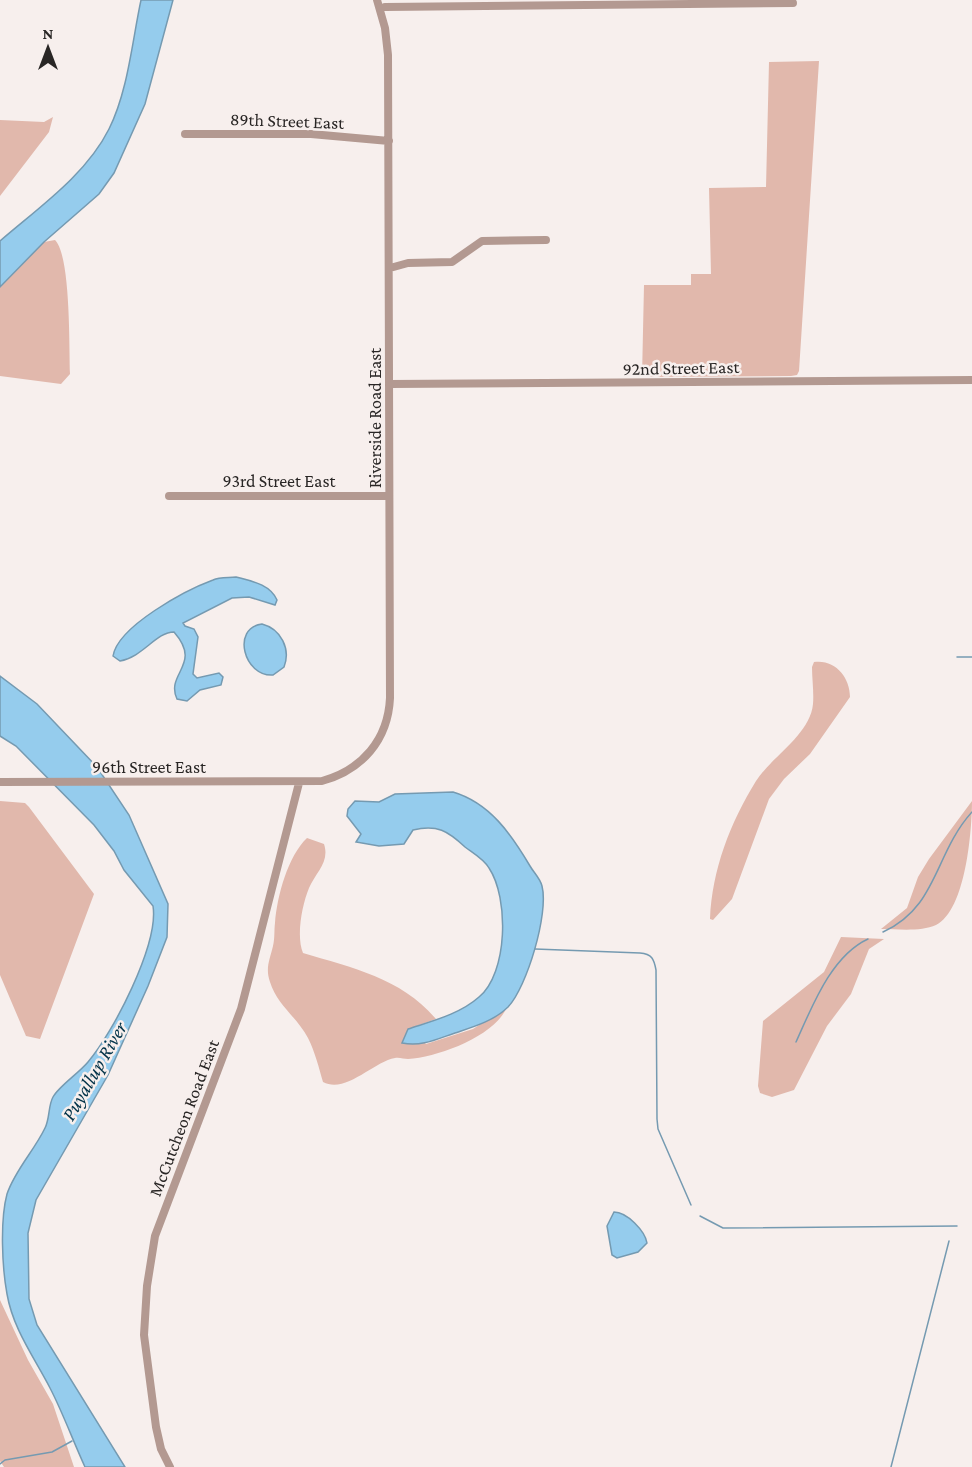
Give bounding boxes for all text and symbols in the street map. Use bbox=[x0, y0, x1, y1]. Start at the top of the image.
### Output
north arrow bbox=[18, 18, 78, 78]
text: N bbox=[43, 25, 54, 42]
street label: 89th Street East bbox=[230, 109, 346, 133]
street label: Riverside Road East bbox=[365, 347, 385, 488]
street label: 92nd Street East bbox=[623, 357, 741, 379]
street label: 93rd Street East bbox=[223, 471, 337, 491]
street label: 96th Street East bbox=[92, 757, 207, 777]
water label: Puyallup River bbox=[57, 1017, 132, 1125]
street label: McCutcheon Road East bbox=[145, 1036, 223, 1199]

